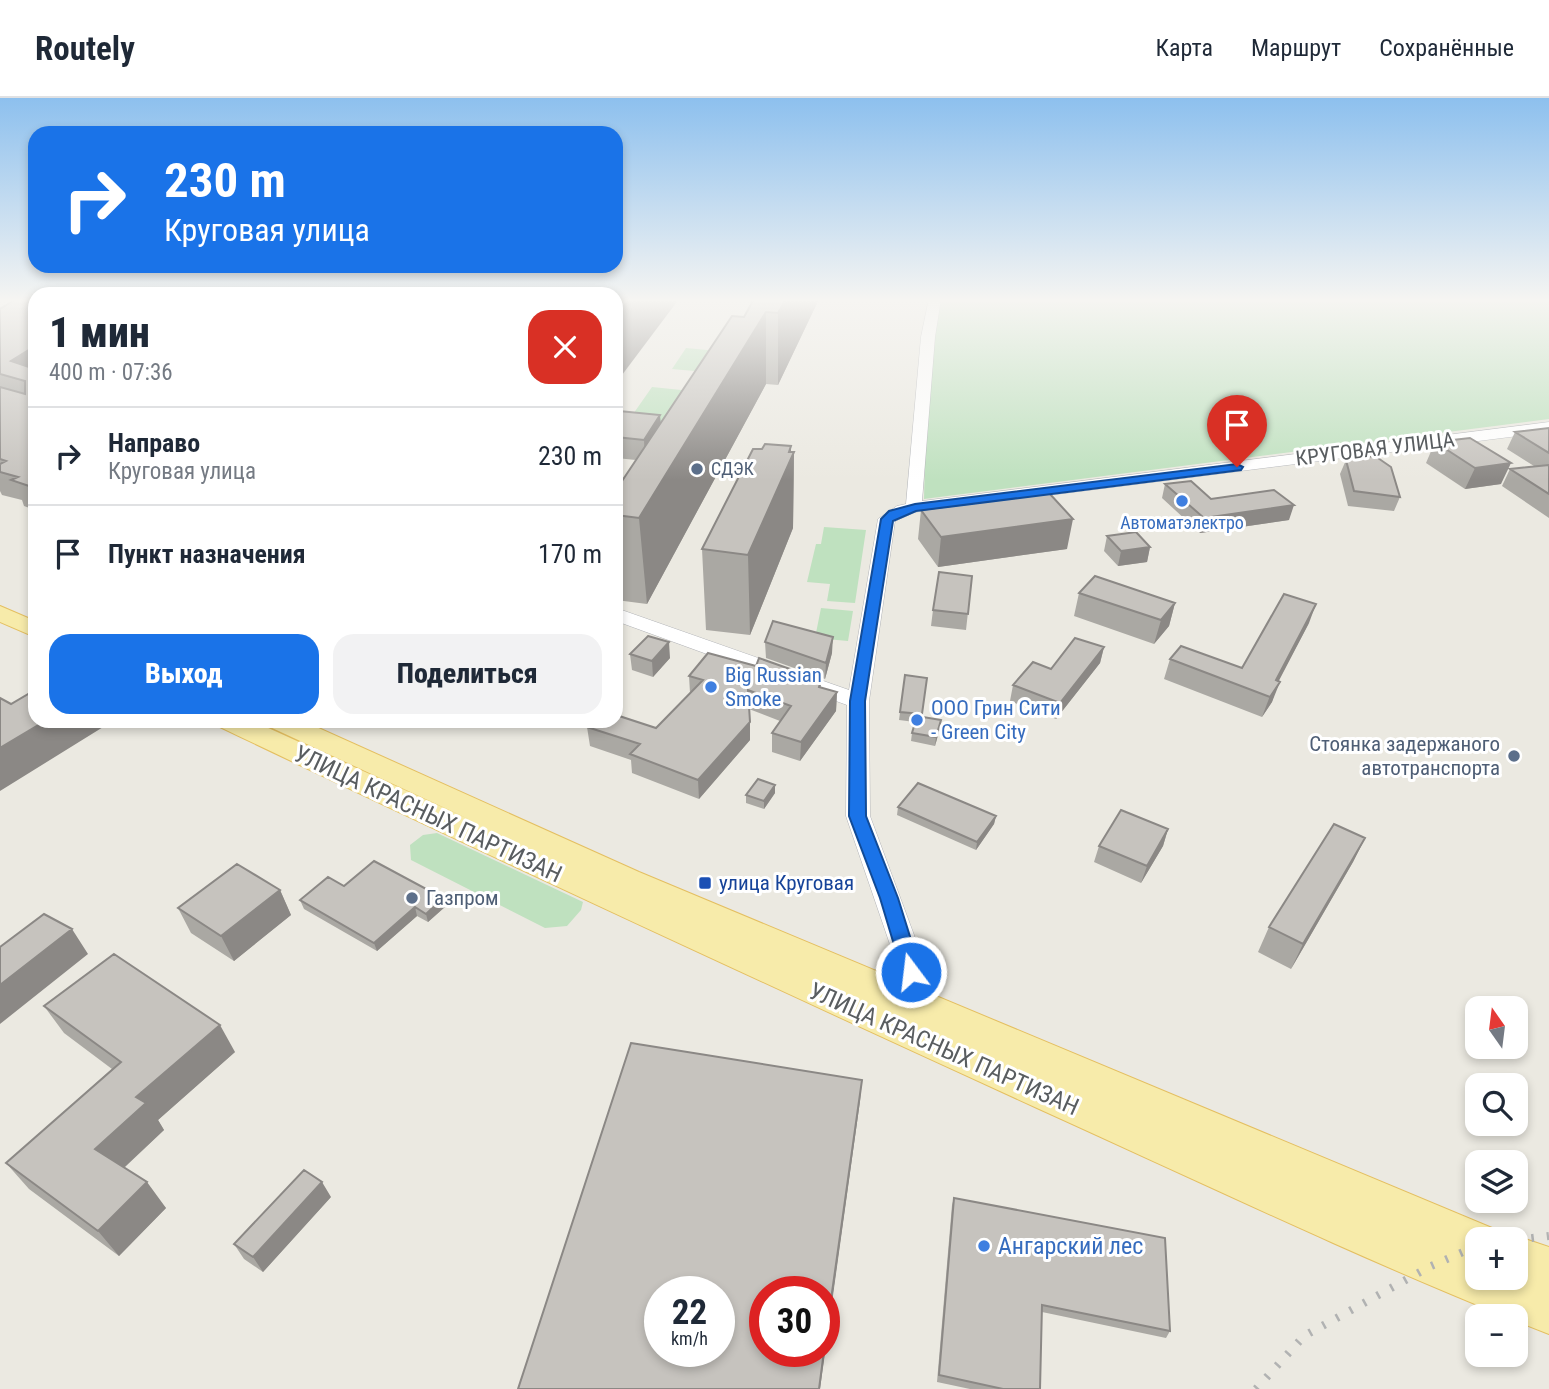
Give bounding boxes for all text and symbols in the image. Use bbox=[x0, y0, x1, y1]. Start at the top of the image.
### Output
text: Routely bbox=[35, 29, 135, 68]
text: Карта bbox=[1156, 34, 1213, 62]
text: Маршрут bbox=[1251, 34, 1341, 62]
text: Сохранённые bbox=[1379, 34, 1514, 62]
text: 230 m bbox=[164, 152, 286, 209]
icon: right bbox=[49, 154, 140, 245]
text: Круговая улица bbox=[164, 211, 370, 249]
text: 1 мин bbox=[49, 308, 150, 357]
button: close bbox=[528, 310, 602, 384]
text: 400 m · 07:36 bbox=[49, 359, 173, 386]
pin bbox=[1207, 395, 1267, 467]
icon: arrive bbox=[1218, 406, 1256, 444]
street label: КРУГОВАЯ УЛИЦА bbox=[1294, 427, 1456, 471]
text: Направо bbox=[108, 428, 200, 458]
icon: right bbox=[49, 437, 87, 475]
text: 230 m bbox=[538, 441, 602, 471]
text: Круговая улица bbox=[108, 458, 256, 485]
place label: СДЭК bbox=[711, 458, 754, 479]
marker: СДЭК bbox=[689, 461, 705, 477]
marker: Автоматэлектро bbox=[1174, 493, 1190, 509]
place label: Автоматэлектро bbox=[1120, 512, 1244, 533]
icon: arrive bbox=[49, 535, 87, 573]
text: Пункт назначения bbox=[108, 539, 306, 569]
text: 170 m bbox=[538, 539, 602, 569]
button: Выход bbox=[49, 634, 319, 714]
button: Поделиться bbox=[333, 634, 602, 714]
place label: Big Russian Smoke bbox=[725, 663, 822, 711]
marker: Big Russian Smoke bbox=[703, 679, 719, 695]
place label: ООО Грин Сити - Green City bbox=[931, 696, 1061, 744]
marker: ООО Грин Сити - Green City bbox=[909, 712, 925, 728]
place label: Стоянка задержаного автотранспорта bbox=[1309, 732, 1500, 780]
street label: УЛИЦА КРАСНЫХ ПАРТИЗАН bbox=[290, 740, 566, 888]
marker: Стоянка задержаного автотранспорта bbox=[1506, 748, 1522, 764]
place label: улица Круговая bbox=[719, 871, 854, 895]
marker: улица Круговая bbox=[697, 875, 713, 891]
place label: Газпром bbox=[426, 886, 499, 910]
marker: Газпром bbox=[404, 890, 420, 906]
position arrow bbox=[874, 935, 948, 1009]
street label: УЛИЦА КРАСНЫХ ПАРТИЗАН bbox=[805, 977, 1083, 1121]
north arrow bbox=[1465, 996, 1528, 1059]
map controls bbox=[1465, 996, 1528, 1367]
button: search bbox=[1465, 1073, 1528, 1136]
button: layers bbox=[1465, 1150, 1528, 1213]
button: + bbox=[1465, 1227, 1528, 1290]
place label: Ангарский лес bbox=[998, 1232, 1143, 1260]
marker: Ангарский лес bbox=[976, 1238, 992, 1254]
speed limit sign: 30 bbox=[749, 1276, 840, 1367]
text: 22 bbox=[672, 1292, 707, 1333]
button: − bbox=[1465, 1304, 1528, 1367]
text: km/h bbox=[671, 1328, 708, 1349]

